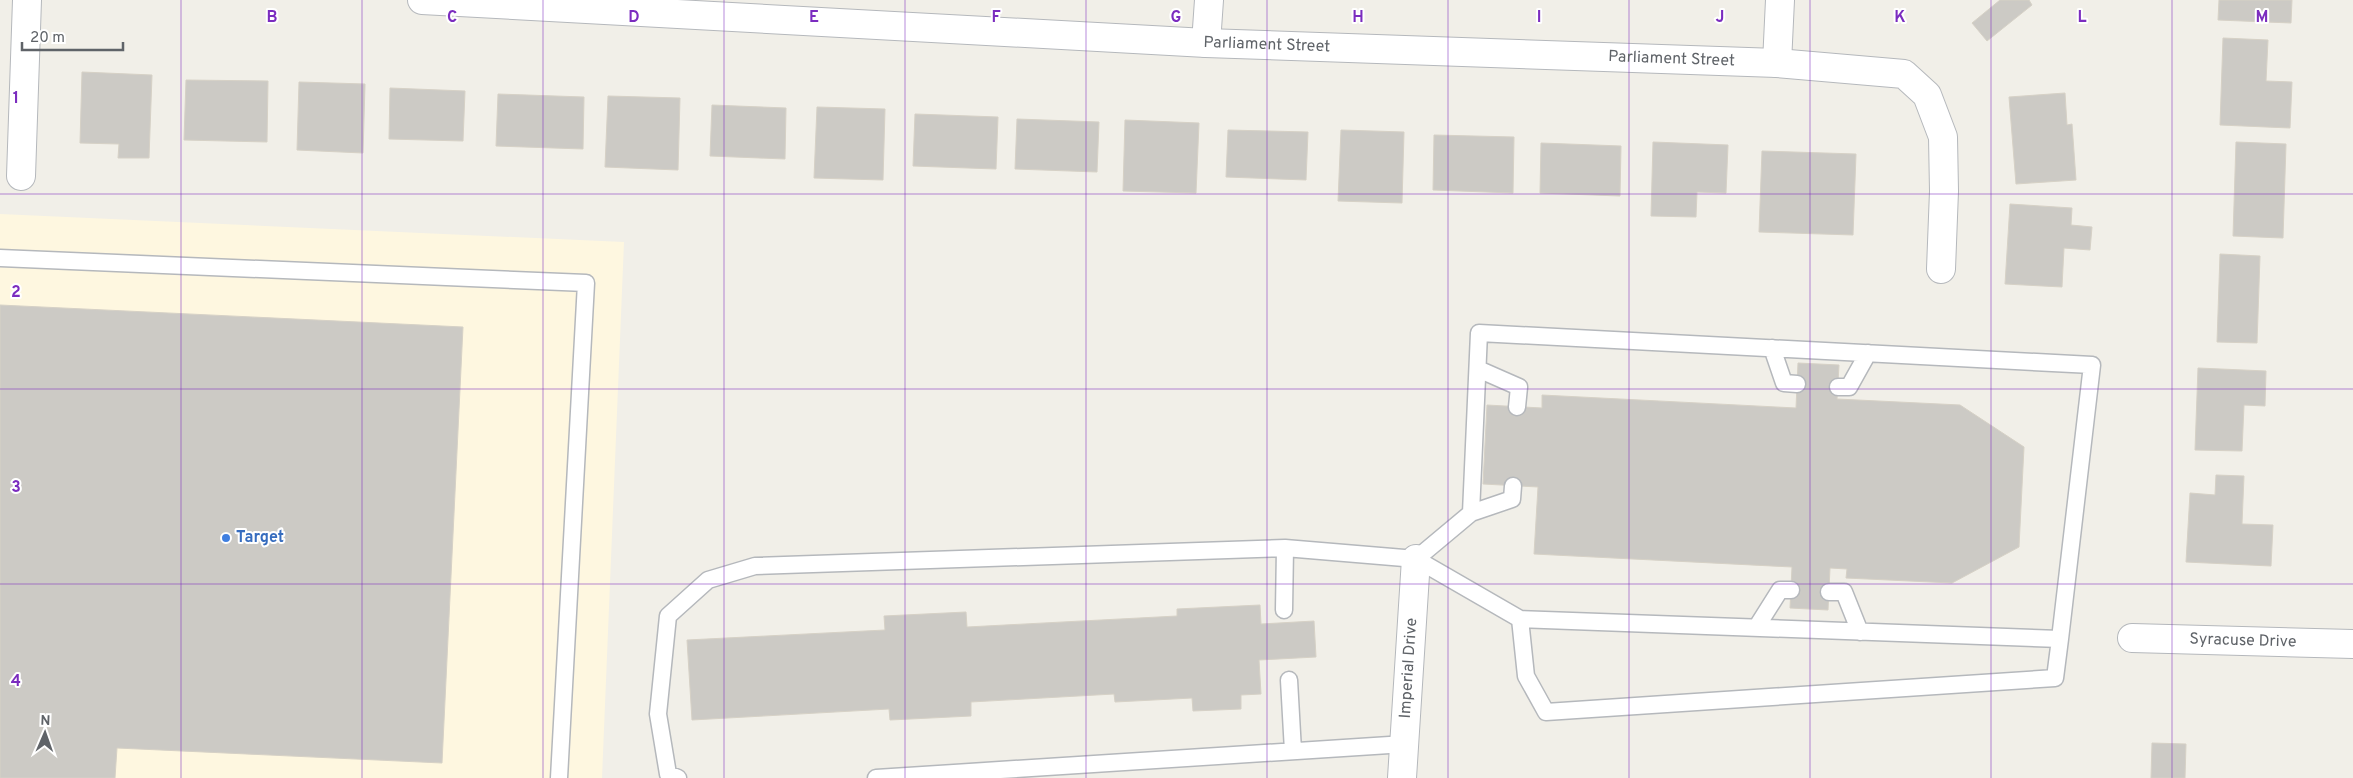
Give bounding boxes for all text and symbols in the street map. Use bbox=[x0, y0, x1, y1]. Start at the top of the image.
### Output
text: B bbox=[266, 8, 278, 28]
text: C bbox=[447, 8, 457, 28]
text: D bbox=[628, 8, 640, 28]
text: E bbox=[809, 8, 819, 28]
text: F bbox=[991, 8, 1001, 28]
text: G bbox=[1171, 8, 1181, 28]
text: H bbox=[1352, 8, 1364, 28]
text: I bbox=[1537, 8, 1541, 28]
text: J bbox=[1716, 8, 1724, 28]
text: K bbox=[1894, 8, 1906, 28]
text: L bbox=[2077, 8, 2087, 28]
text: M bbox=[2256, 8, 2268, 28]
scale bar bbox=[22, 20, 124, 52]
text: 20 m bbox=[30, 29, 65, 48]
street label: Parliament Street bbox=[1203, 33, 1330, 57]
street label: Parliament Street bbox=[1608, 47, 1735, 72]
text: 1 bbox=[13, 89, 19, 109]
text: 2 bbox=[11, 283, 21, 303]
text: 3 bbox=[11, 478, 21, 498]
place label: Target bbox=[236, 528, 284, 548]
marker: Target bbox=[220, 532, 232, 544]
street label: Imperial Drive bbox=[1396, 617, 1422, 719]
street label: Syracuse Drive bbox=[2189, 630, 2297, 652]
text: 4 bbox=[11, 672, 21, 692]
north arrow bbox=[20, 708, 70, 758]
text: N bbox=[40, 713, 51, 730]

